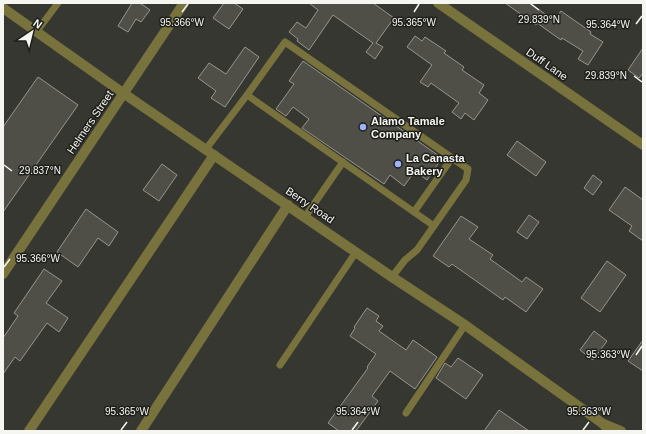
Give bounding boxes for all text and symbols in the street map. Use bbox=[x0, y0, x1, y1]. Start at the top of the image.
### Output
north arrow bbox=[12, 12, 52, 52]
text: 29.839°N bbox=[518, 14, 560, 25]
text: N bbox=[31, 17, 44, 31]
text: 95.366°W bbox=[160, 17, 205, 28]
text: 95.365°W bbox=[392, 17, 437, 28]
text: 95.364°W bbox=[586, 19, 631, 30]
street label: Duff Lane bbox=[524, 45, 570, 83]
text: 29.839°N bbox=[585, 70, 627, 81]
street label: Helmers Street bbox=[65, 88, 115, 156]
place label: Alamo Tamale Company bbox=[371, 115, 445, 140]
marker: Alamo Tamale Company bbox=[358, 122, 368, 132]
place label: La Canasta Bakery bbox=[406, 152, 466, 177]
marker: La Canasta Bakery bbox=[393, 159, 403, 169]
text: 29.837°N bbox=[19, 165, 61, 176]
street label: Berry Road bbox=[284, 184, 336, 226]
text: 95.366°W bbox=[16, 253, 61, 264]
text: 95.363°W bbox=[586, 349, 631, 360]
text: 95.365°W bbox=[105, 406, 150, 417]
text: 95.364°W bbox=[336, 406, 381, 417]
text: 95.363°W bbox=[567, 406, 612, 417]

